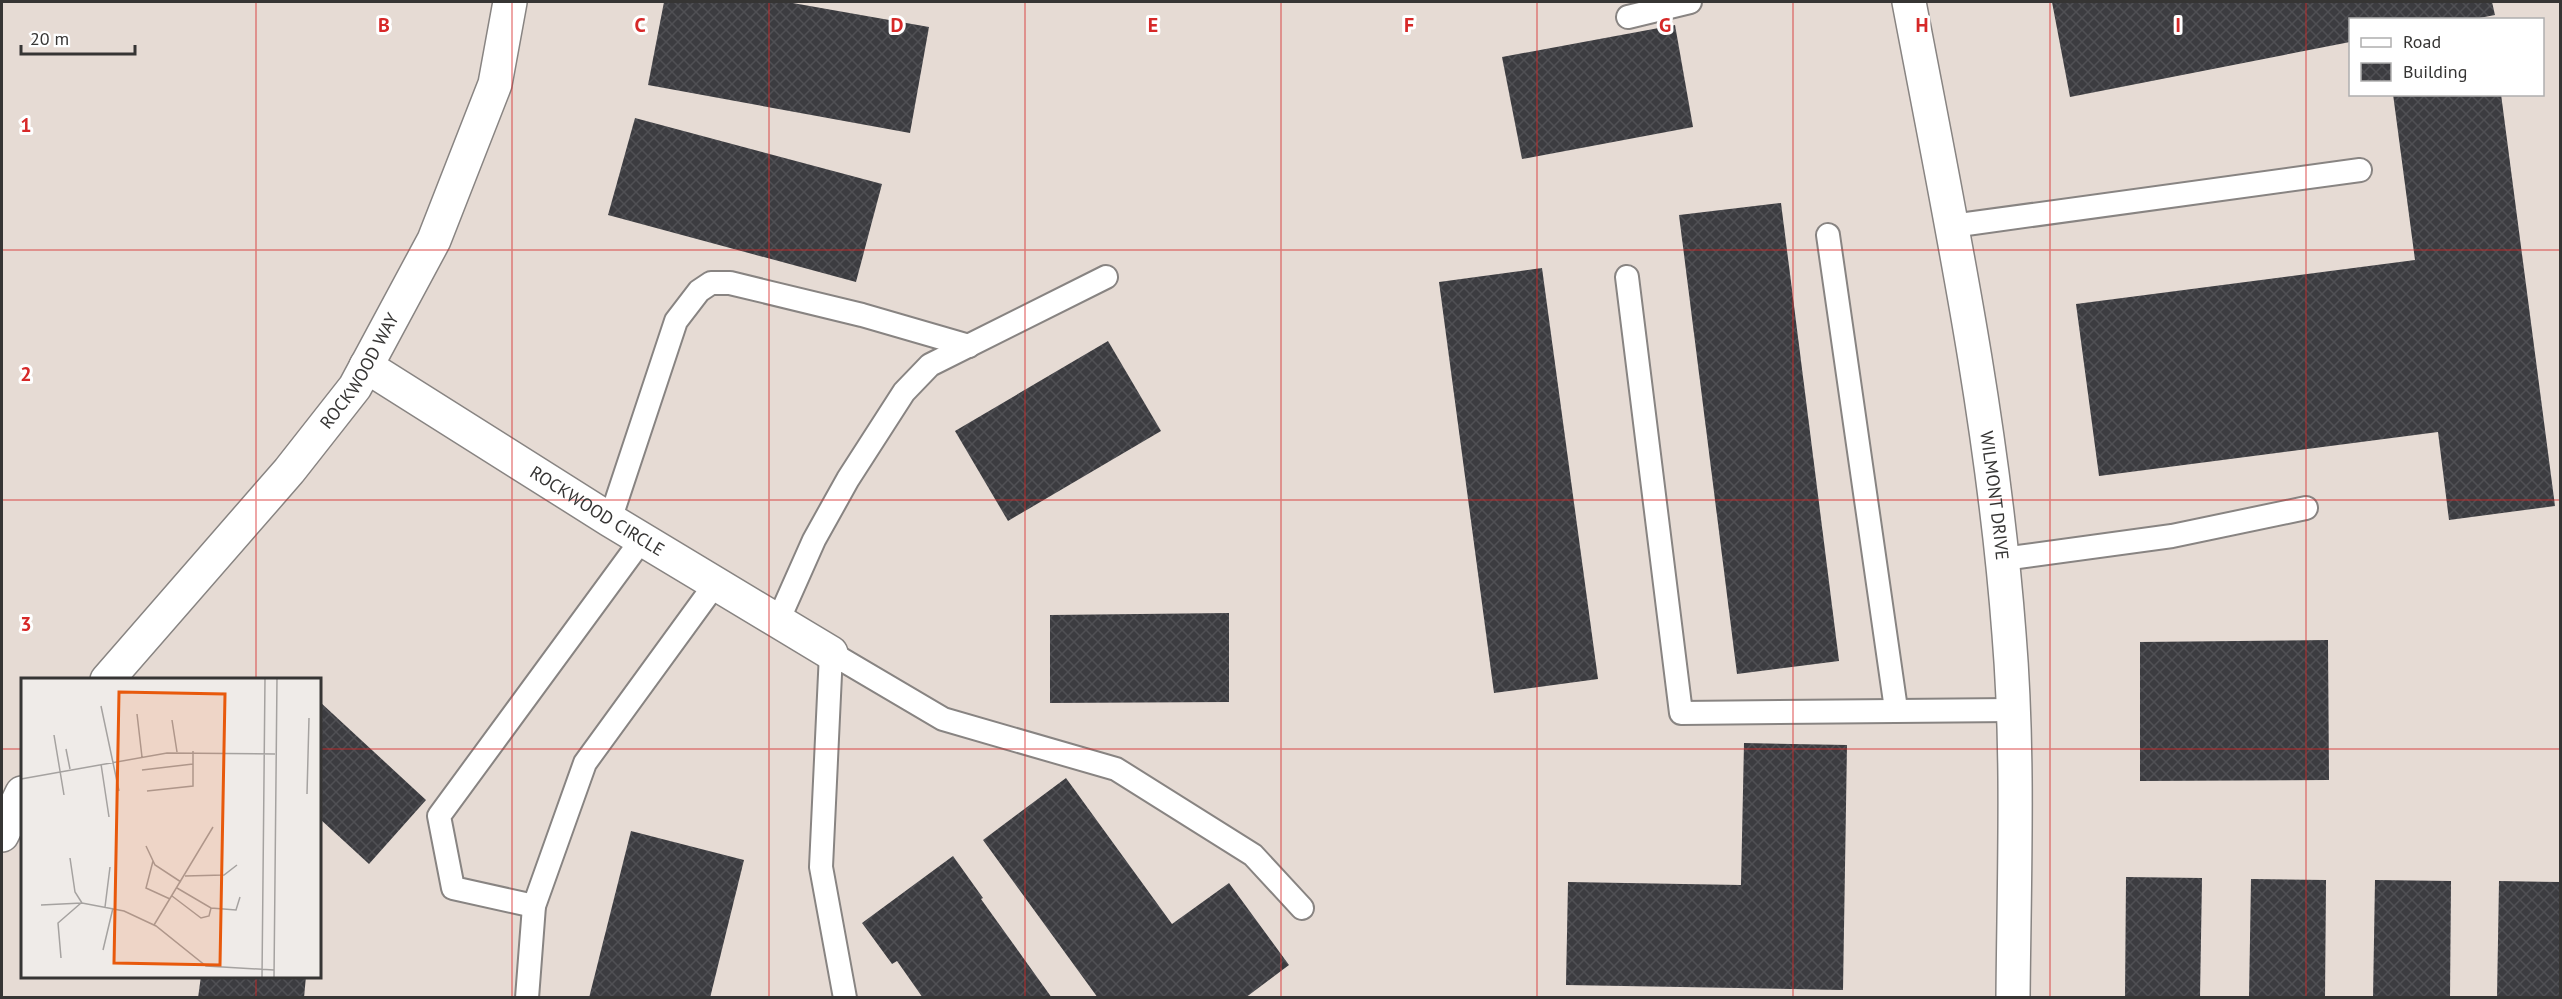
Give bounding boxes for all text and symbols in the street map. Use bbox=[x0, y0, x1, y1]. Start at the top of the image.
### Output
text: B bbox=[378, 12, 390, 38]
text: C bbox=[634, 12, 646, 38]
text: D bbox=[891, 12, 904, 38]
text: E bbox=[1148, 12, 1158, 38]
text: F bbox=[1404, 12, 1414, 38]
text: G bbox=[1659, 12, 1671, 38]
text: H bbox=[1915, 12, 1929, 38]
text: I bbox=[2175, 12, 2181, 38]
scale bar bbox=[21, 18, 135, 56]
legend bbox=[2349, 18, 2544, 96]
text: 20 m bbox=[30, 27, 69, 50]
text: Road bbox=[2403, 30, 2441, 53]
text: Building bbox=[2403, 60, 2467, 83]
text: 1 bbox=[20, 112, 32, 138]
street label: ROCKWOOD WAY bbox=[314, 309, 404, 433]
text: 2 bbox=[20, 361, 32, 387]
street label: WILMONT DRIVE bbox=[1975, 429, 2014, 561]
street label: ROCKWOOD CIRCLE bbox=[526, 460, 669, 561]
text: 3 bbox=[20, 611, 32, 637]
inset map bbox=[21, 678, 321, 978]

